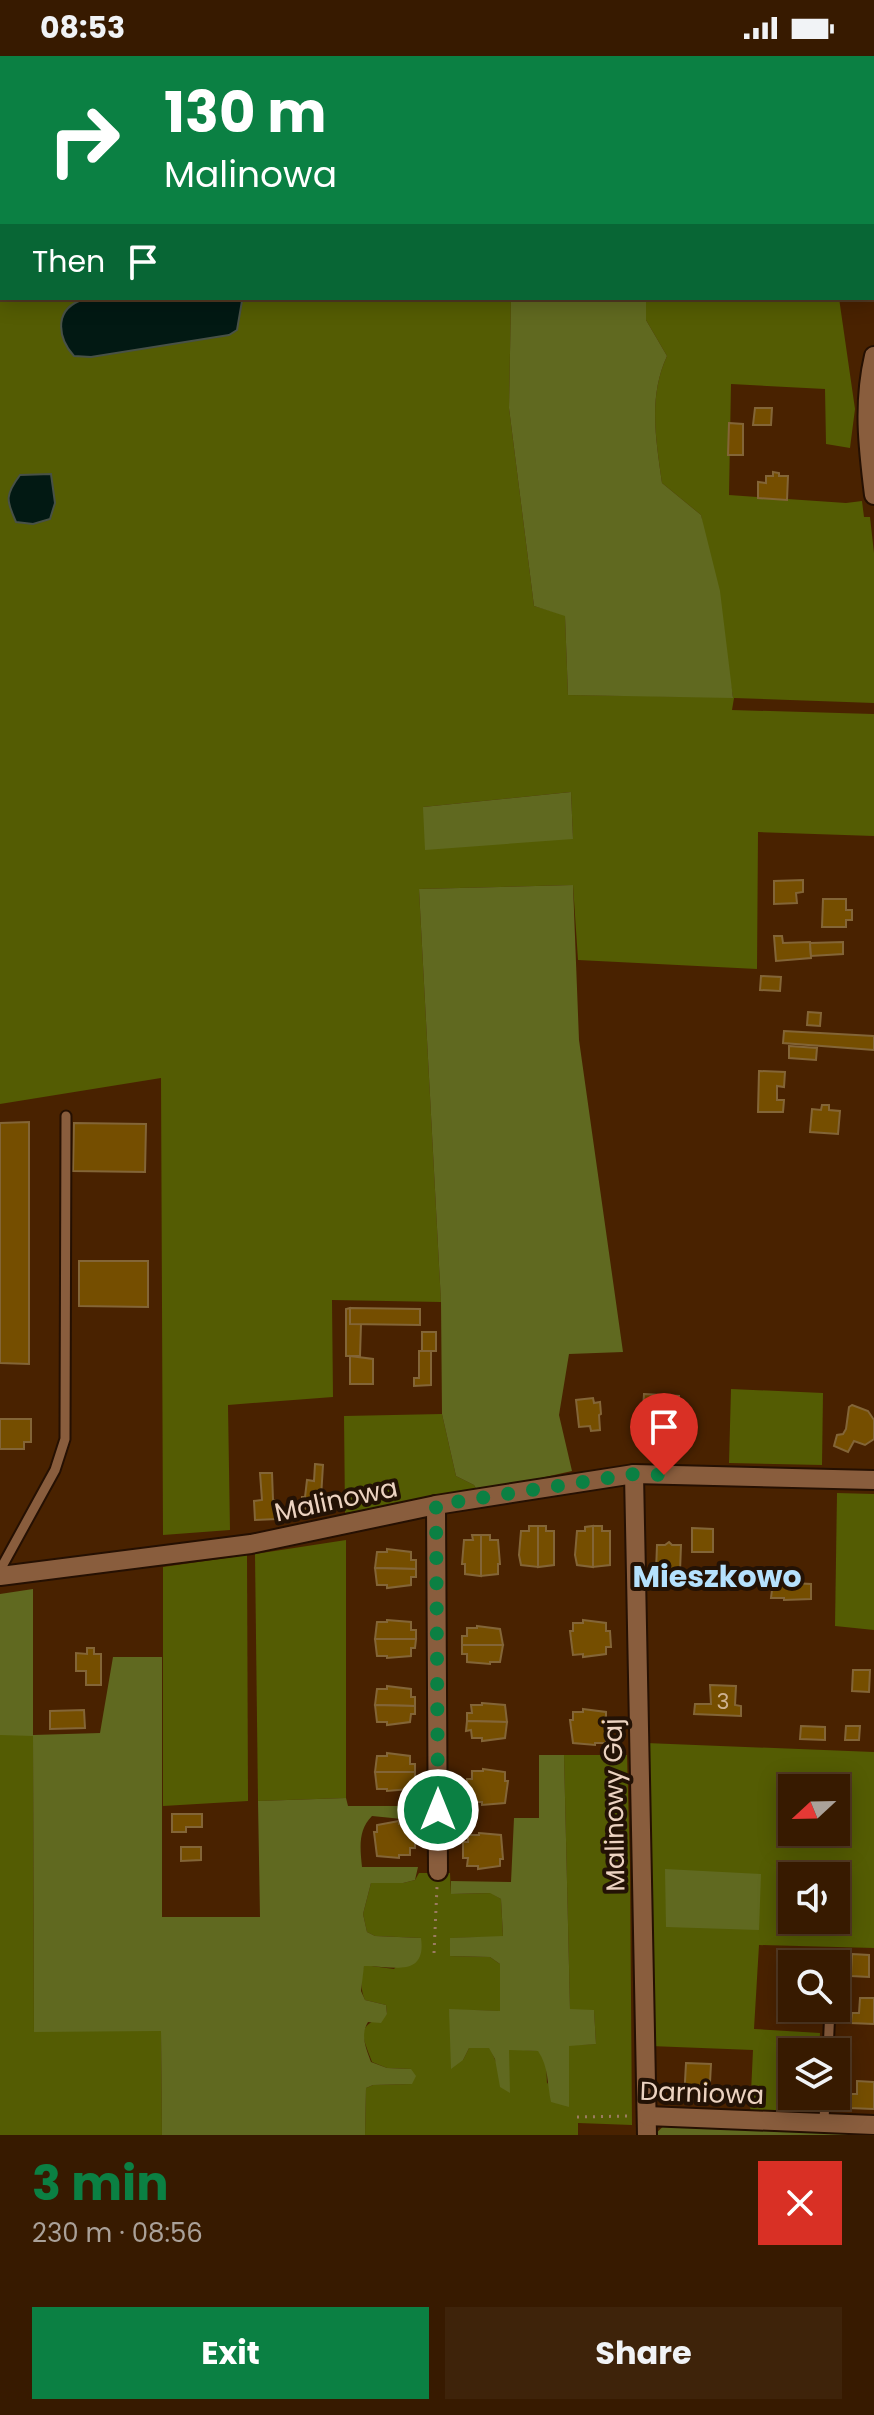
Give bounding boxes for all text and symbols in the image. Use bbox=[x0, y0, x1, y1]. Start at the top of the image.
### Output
text: 08:53 bbox=[40, 6, 125, 49]
text: 130 m bbox=[164, 73, 327, 152]
icon: right bbox=[32, 88, 136, 192]
text: Malinowa bbox=[164, 149, 337, 200]
text: Then bbox=[32, 240, 105, 283]
icon: arrive bbox=[121, 240, 165, 284]
pin bbox=[630, 1393, 698, 1475]
icon: arrive bbox=[642, 1405, 686, 1449]
street label: Malinowa bbox=[271, 1469, 401, 1531]
district label: Mieszkowo bbox=[632, 1555, 802, 1598]
house number: 3 bbox=[717, 1686, 729, 1717]
street label: Malinowy Gaj bbox=[594, 1718, 634, 1892]
position arrow bbox=[396, 1768, 480, 1852]
north arrow bbox=[778, 1774, 850, 1846]
map controls bbox=[778, 1774, 850, 2110]
button: sound bbox=[778, 1862, 850, 1934]
button: search bbox=[778, 1950, 850, 2022]
button: layers bbox=[778, 2038, 850, 2110]
street label: Darniowa bbox=[639, 2073, 765, 2113]
text: 3 min bbox=[32, 2150, 169, 2217]
button: close bbox=[758, 2161, 842, 2245]
text: 230 m · 08:56 bbox=[32, 2215, 203, 2251]
button: Exit bbox=[32, 2307, 429, 2399]
button: Share bbox=[445, 2307, 842, 2399]

